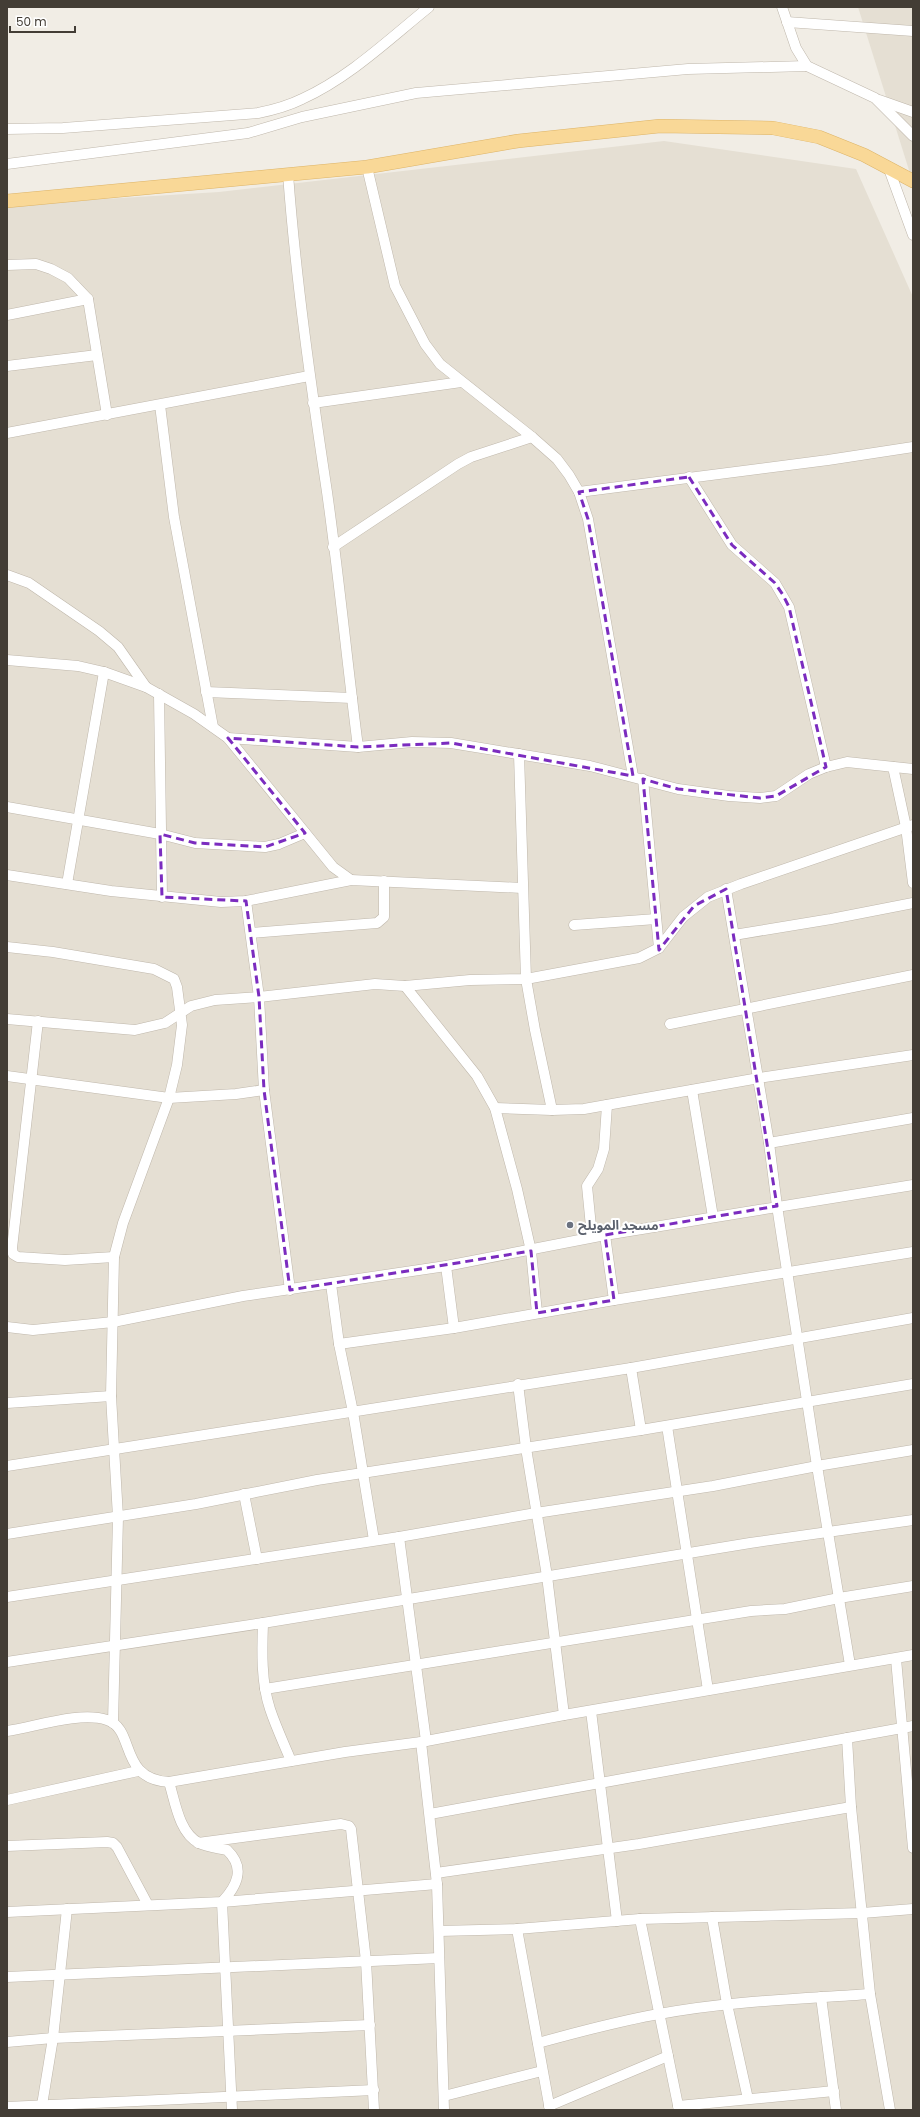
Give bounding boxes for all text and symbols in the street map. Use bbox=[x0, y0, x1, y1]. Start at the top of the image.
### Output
scale bar bbox=[10, 8, 75, 34]
text: 50 m bbox=[16, 13, 47, 30]
place label: مسجد المويلح bbox=[578, 1216, 659, 1235]
marker: مسجد المويلح bbox=[565, 1220, 575, 1230]

